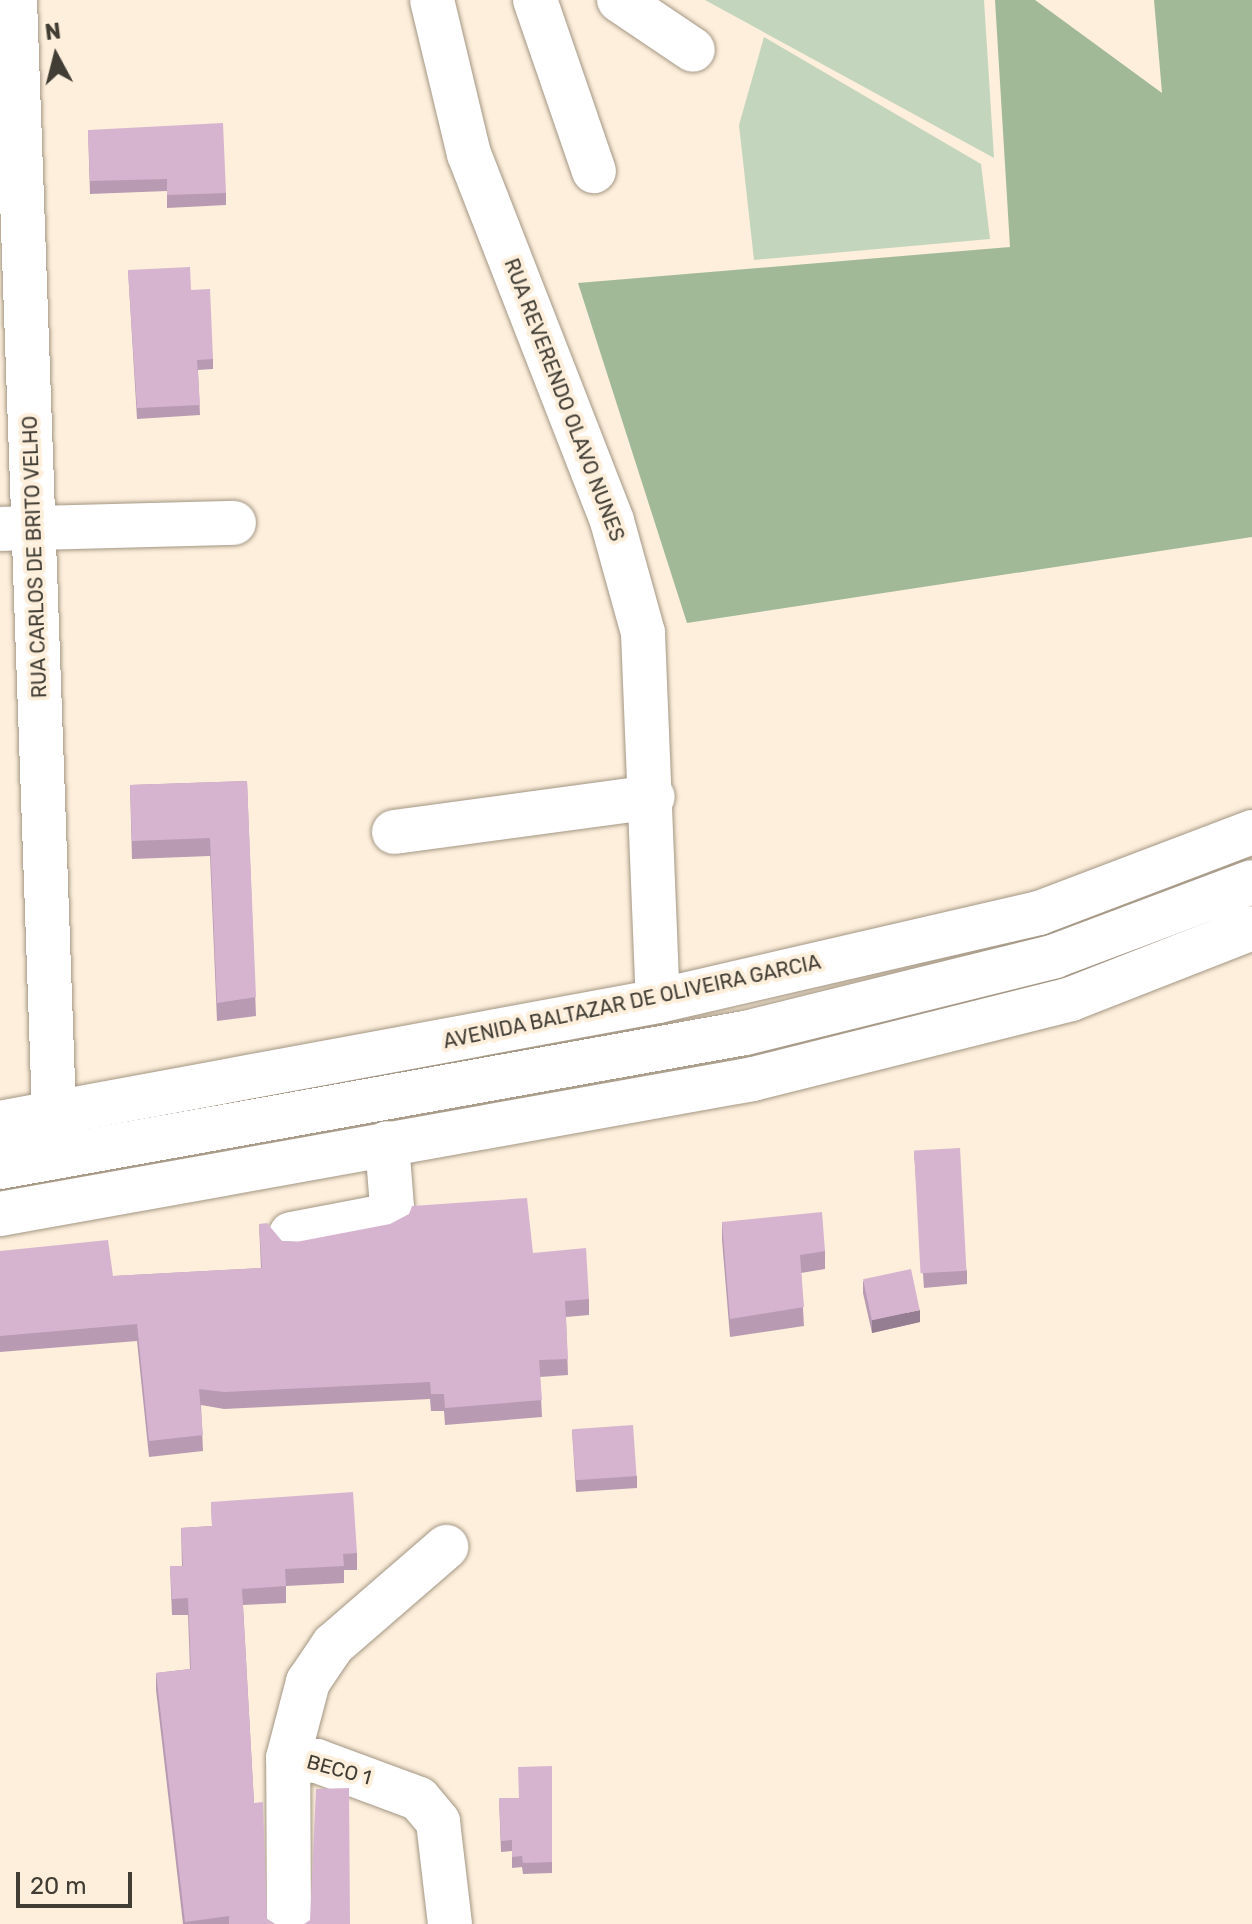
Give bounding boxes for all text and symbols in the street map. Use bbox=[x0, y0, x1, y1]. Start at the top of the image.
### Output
north arrow bbox=[16, 16, 96, 96]
text: N bbox=[44, 17, 63, 46]
street label: RUA REVERENDO OLAVO NUNES bbox=[499, 255, 629, 545]
street label: RUA CARLOS DE BRITO VELHO bbox=[18, 415, 52, 699]
street label: AVENIDA BALTAZAR DE OLIVEIRA GARCIA bbox=[441, 950, 823, 1054]
street label: BECO 1 bbox=[304, 1750, 374, 1790]
scale bar bbox=[20, 1856, 136, 1906]
text: 20 m bbox=[30, 1872, 87, 1900]

